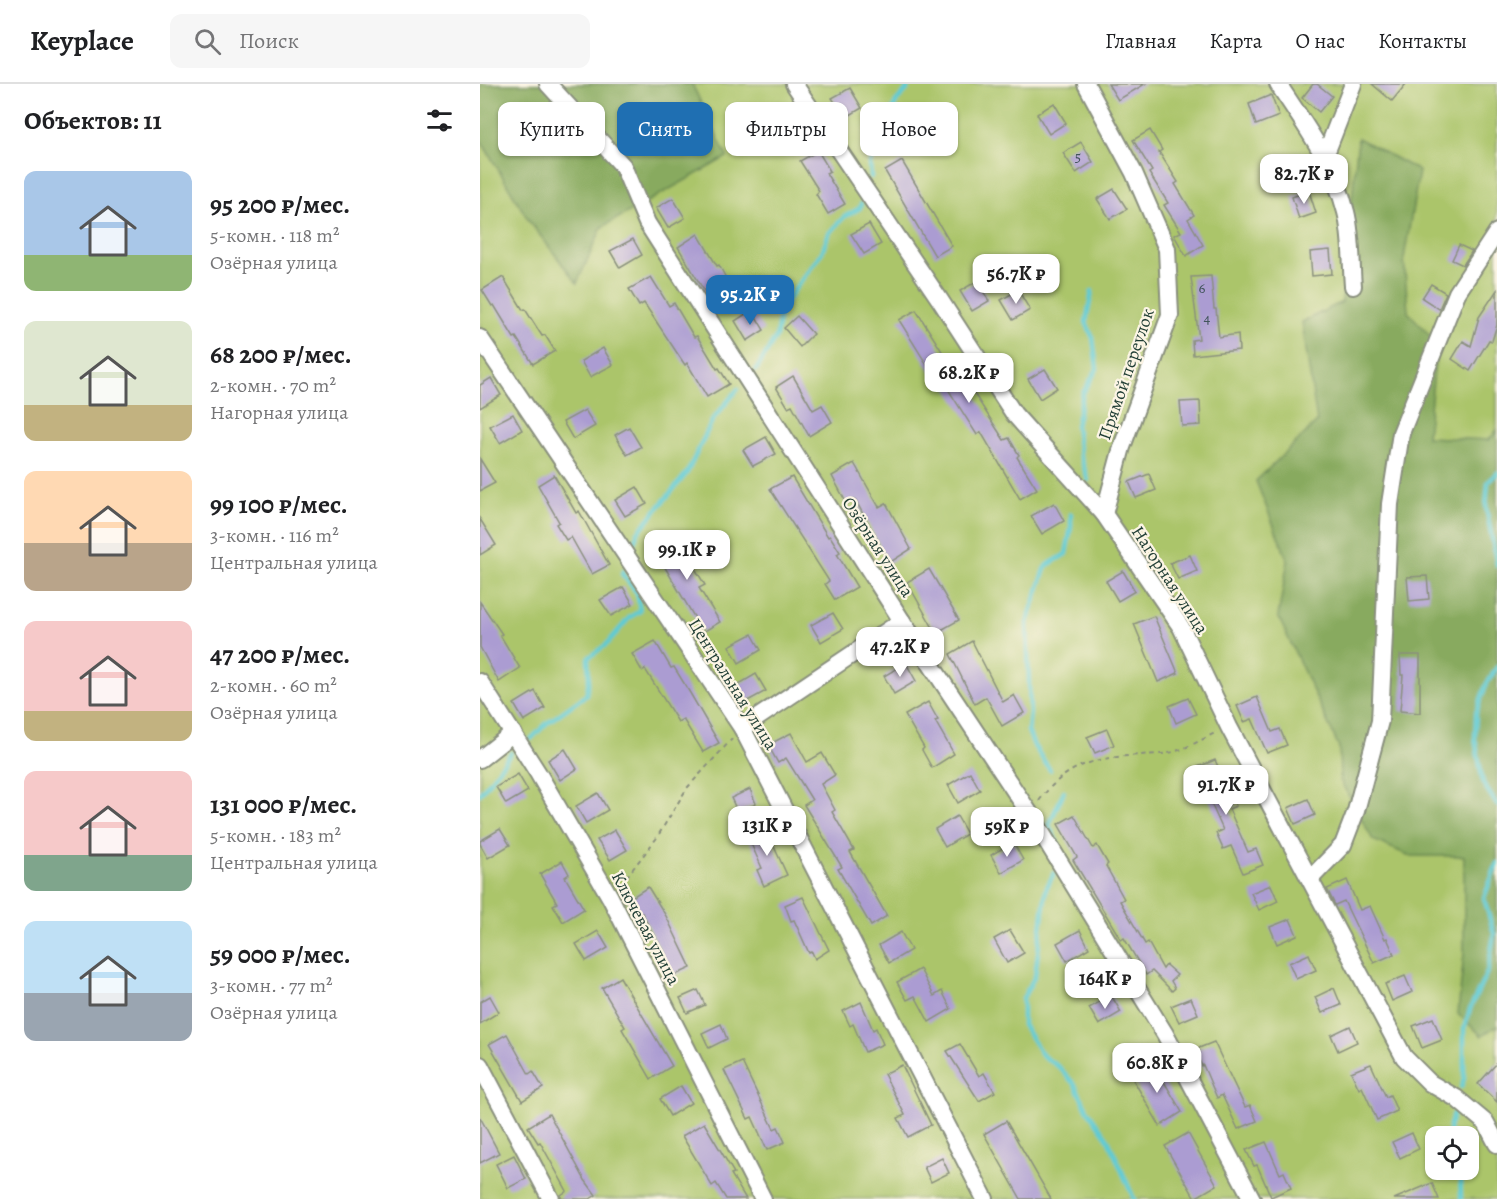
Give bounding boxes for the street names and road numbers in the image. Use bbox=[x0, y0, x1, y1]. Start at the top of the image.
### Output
street label: Прямой переулок bbox=[1092, 305, 1160, 443]
street label: Озёрная улица bbox=[837, 492, 920, 602]
street label: Нагорная улица bbox=[1126, 521, 1214, 639]
street label: Центральная улица bbox=[683, 614, 784, 755]
street label: Ключевая улица bbox=[606, 867, 686, 990]

